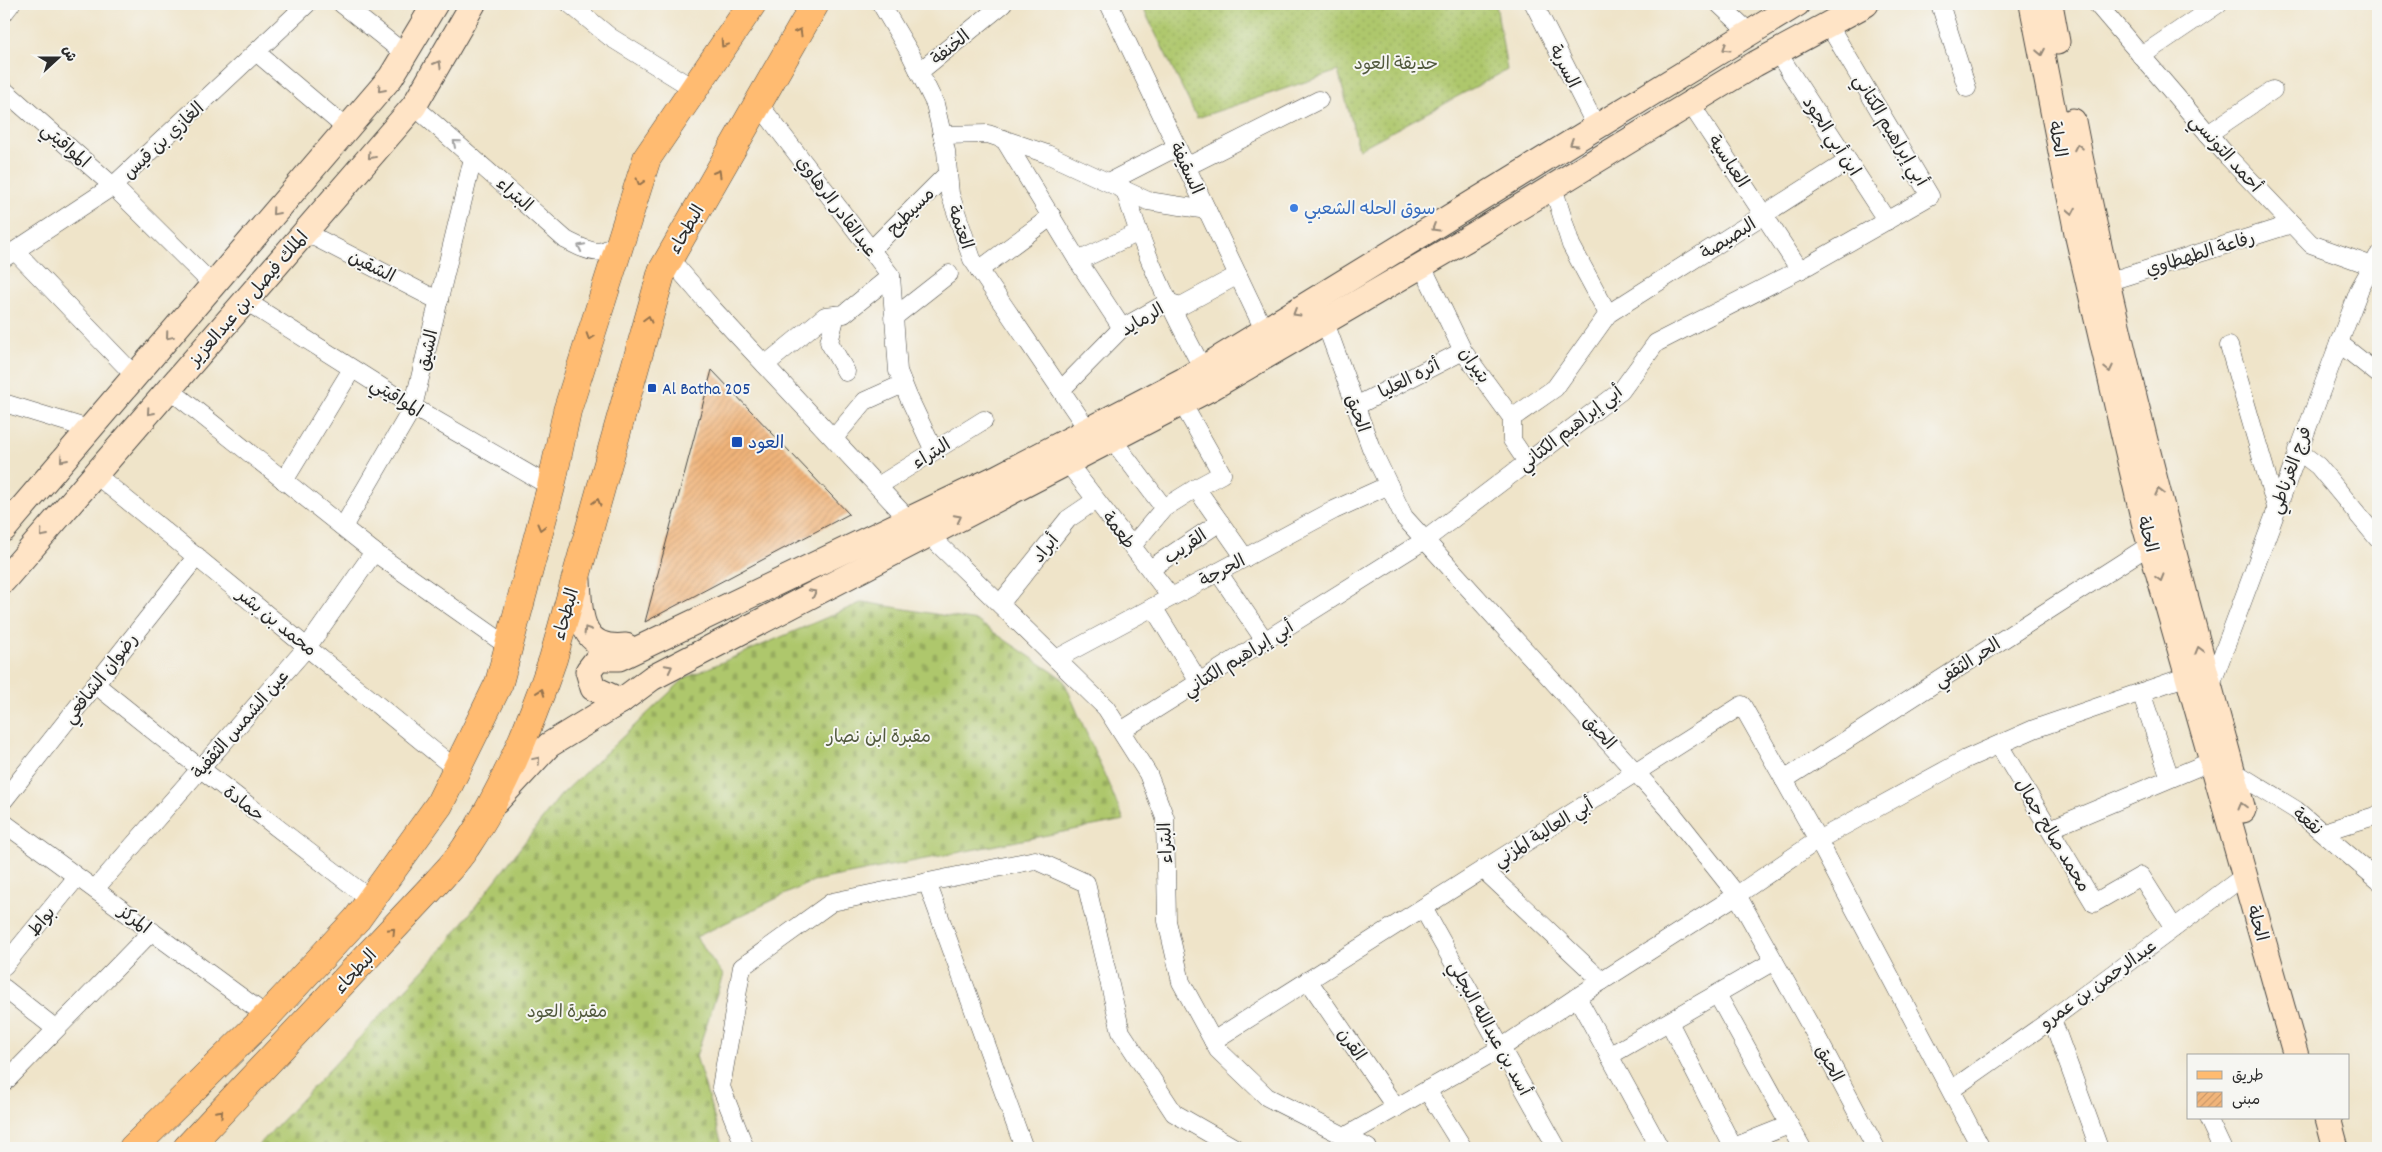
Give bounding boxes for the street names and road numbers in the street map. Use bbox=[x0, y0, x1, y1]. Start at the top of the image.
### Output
street label: الخنفة bbox=[927, 25, 977, 73]
street label: السربة bbox=[1541, 41, 1584, 93]
street label: أبي إبراهيم الكتاني bbox=[1845, 71, 1932, 193]
street label: ابن أبي الجود bbox=[1794, 93, 1865, 183]
street label: الغازي بن قيس bbox=[118, 97, 211, 186]
street label: أحمد التونسي bbox=[2181, 110, 2267, 200]
street label: المواقيتي bbox=[34, 118, 94, 176]
street label: الحلة bbox=[2040, 119, 2071, 160]
street label: العباسية bbox=[1701, 131, 1753, 194]
street label: السقيفة bbox=[1162, 139, 1208, 199]
street label: عبدالقادر الرهاوي bbox=[789, 152, 881, 263]
street label: البتراء bbox=[490, 173, 537, 219]
street label: مسيطيح bbox=[882, 183, 941, 242]
street label: البطحاء bbox=[664, 201, 712, 260]
street label: العتمة bbox=[939, 202, 978, 253]
street label: البصيصة bbox=[1697, 213, 1762, 267]
street label: الملك فيصل بن عبدالعزيز bbox=[183, 226, 316, 374]
street label: رفاعة الطهطاوي bbox=[2143, 227, 2258, 284]
street label: الشقين bbox=[343, 246, 399, 291]
street label: الرمايد bbox=[1117, 298, 1170, 344]
street label: الشيق bbox=[413, 327, 446, 374]
street label: بتيران bbox=[1451, 343, 1495, 390]
street label: أثره العليا bbox=[1375, 354, 1446, 406]
street label: المواقيتي bbox=[364, 373, 427, 426]
street label: أبي إبراهيم الكتاني bbox=[1514, 381, 1630, 480]
street label: الحبق bbox=[1337, 391, 1374, 436]
street label: فرج الغرناطي bbox=[2265, 424, 2321, 519]
street label: البتراء bbox=[908, 434, 956, 477]
street label: طعمة bbox=[1094, 507, 1140, 556]
street label: الحلة bbox=[2129, 514, 2162, 555]
street label: القريب bbox=[1160, 524, 1213, 572]
street label: أبراد bbox=[1028, 529, 1067, 569]
street label: الحرجة bbox=[1196, 550, 1251, 595]
street label: محمد بن بشر bbox=[229, 583, 321, 664]
street label: البطحاء bbox=[548, 586, 587, 644]
street label: أبي إبراهيم الكتاني bbox=[1179, 616, 1301, 705]
street label: رضوان الشافعي bbox=[59, 629, 146, 731]
street label: الحر الثقفي bbox=[1930, 633, 2007, 696]
street label: عين الشمس الثقفية bbox=[187, 666, 296, 786]
street label: الحبق bbox=[1576, 711, 1620, 757]
street label: محمد صالح جمال bbox=[2007, 775, 2095, 898]
street label: حمادة bbox=[217, 781, 268, 829]
street label: أبي العالية المزني bbox=[1489, 793, 1600, 876]
street label: نقعة bbox=[2286, 803, 2327, 843]
street label: البتراء bbox=[1154, 822, 1181, 864]
street label: المركز bbox=[111, 899, 155, 941]
street label: بواط bbox=[23, 902, 63, 943]
street label: الحلة bbox=[2239, 903, 2273, 945]
street label: عبدالرحمن بن عمرو bbox=[2034, 935, 2163, 1038]
street label: البطحاء bbox=[329, 945, 384, 1001]
street label: أسد بن عبدالله البجلي bbox=[1439, 957, 1536, 1102]
street label: القرن bbox=[1330, 1024, 1370, 1067]
street label: الحبق bbox=[1808, 1041, 1848, 1087]

